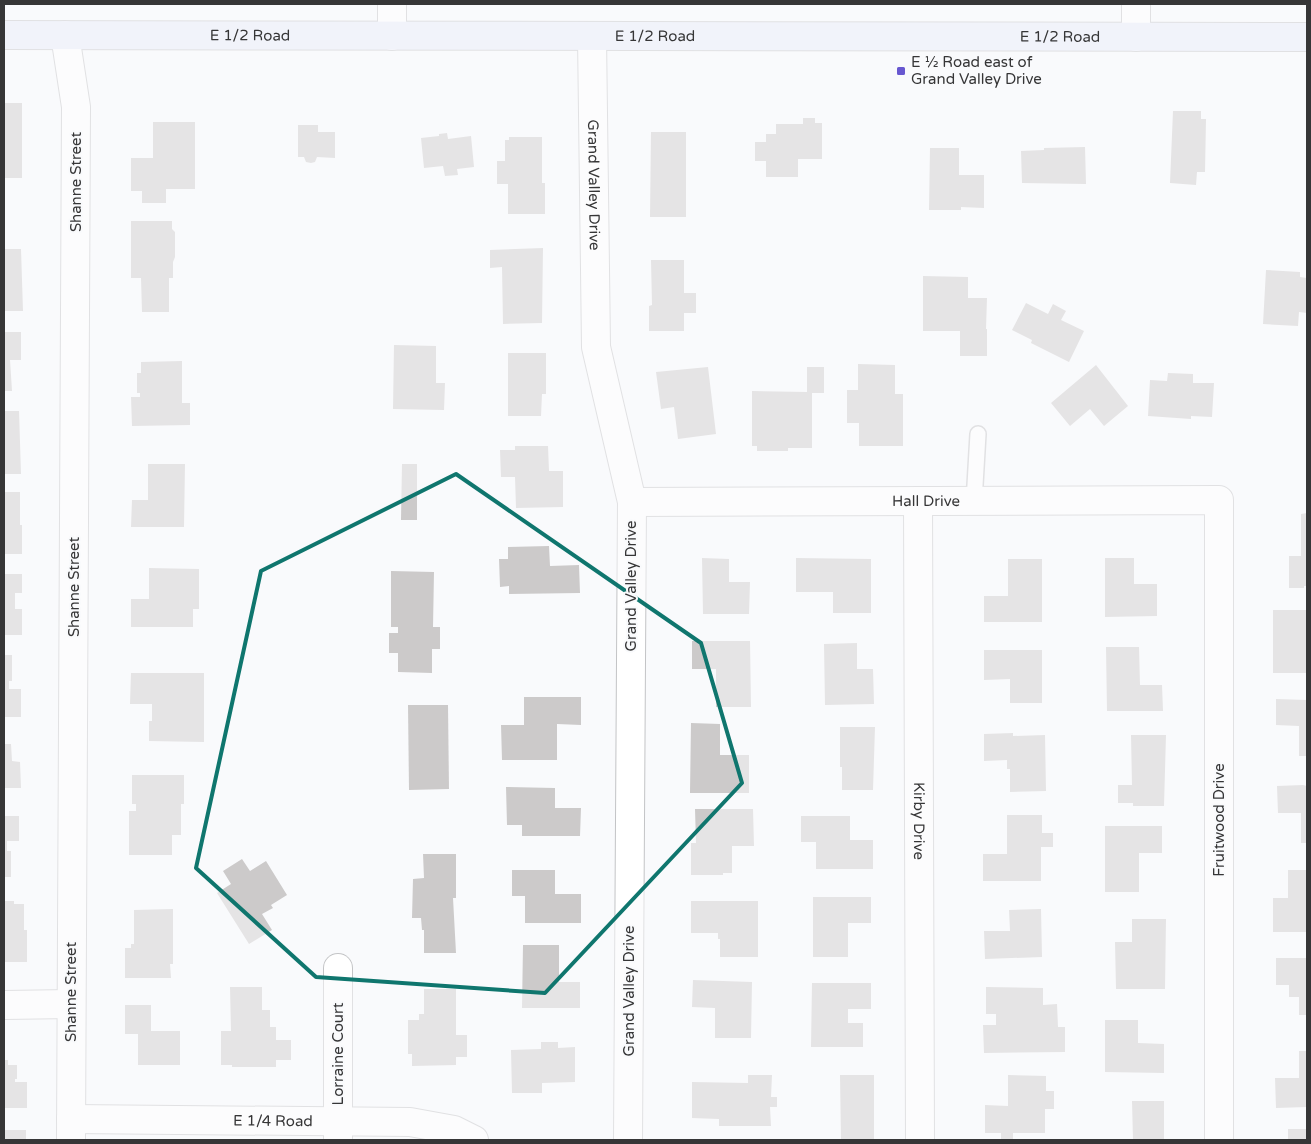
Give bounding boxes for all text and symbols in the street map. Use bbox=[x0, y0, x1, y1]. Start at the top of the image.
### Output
street label: E 1/2 Road bbox=[210, 26, 290, 44]
street label: E 1/2 Road bbox=[615, 27, 695, 45]
street label: E 1/2 Road bbox=[1020, 28, 1100, 46]
place label: E ½ Road east of Grand Valley Drive bbox=[911, 53, 1042, 88]
marker: E ½ Road east of Grand Valley Drive bbox=[895, 65, 907, 77]
street label: Grand Valley Drive bbox=[584, 119, 604, 251]
street label: Shanne Street bbox=[67, 132, 85, 232]
street label: Hall Drive bbox=[892, 492, 960, 510]
street label: Grand Valley Drive bbox=[622, 521, 640, 651]
street label: Shanne Street bbox=[65, 537, 83, 637]
street label: Fruitwood Drive bbox=[1210, 763, 1228, 877]
street label: Kirby Drive bbox=[910, 782, 928, 860]
street label: Grand Valley Drive bbox=[620, 926, 638, 1056]
street label: Shanne Street bbox=[62, 942, 80, 1042]
street label: Lorraine Court bbox=[329, 1002, 347, 1105]
street label: E 1/4 Road bbox=[233, 1111, 313, 1130]

